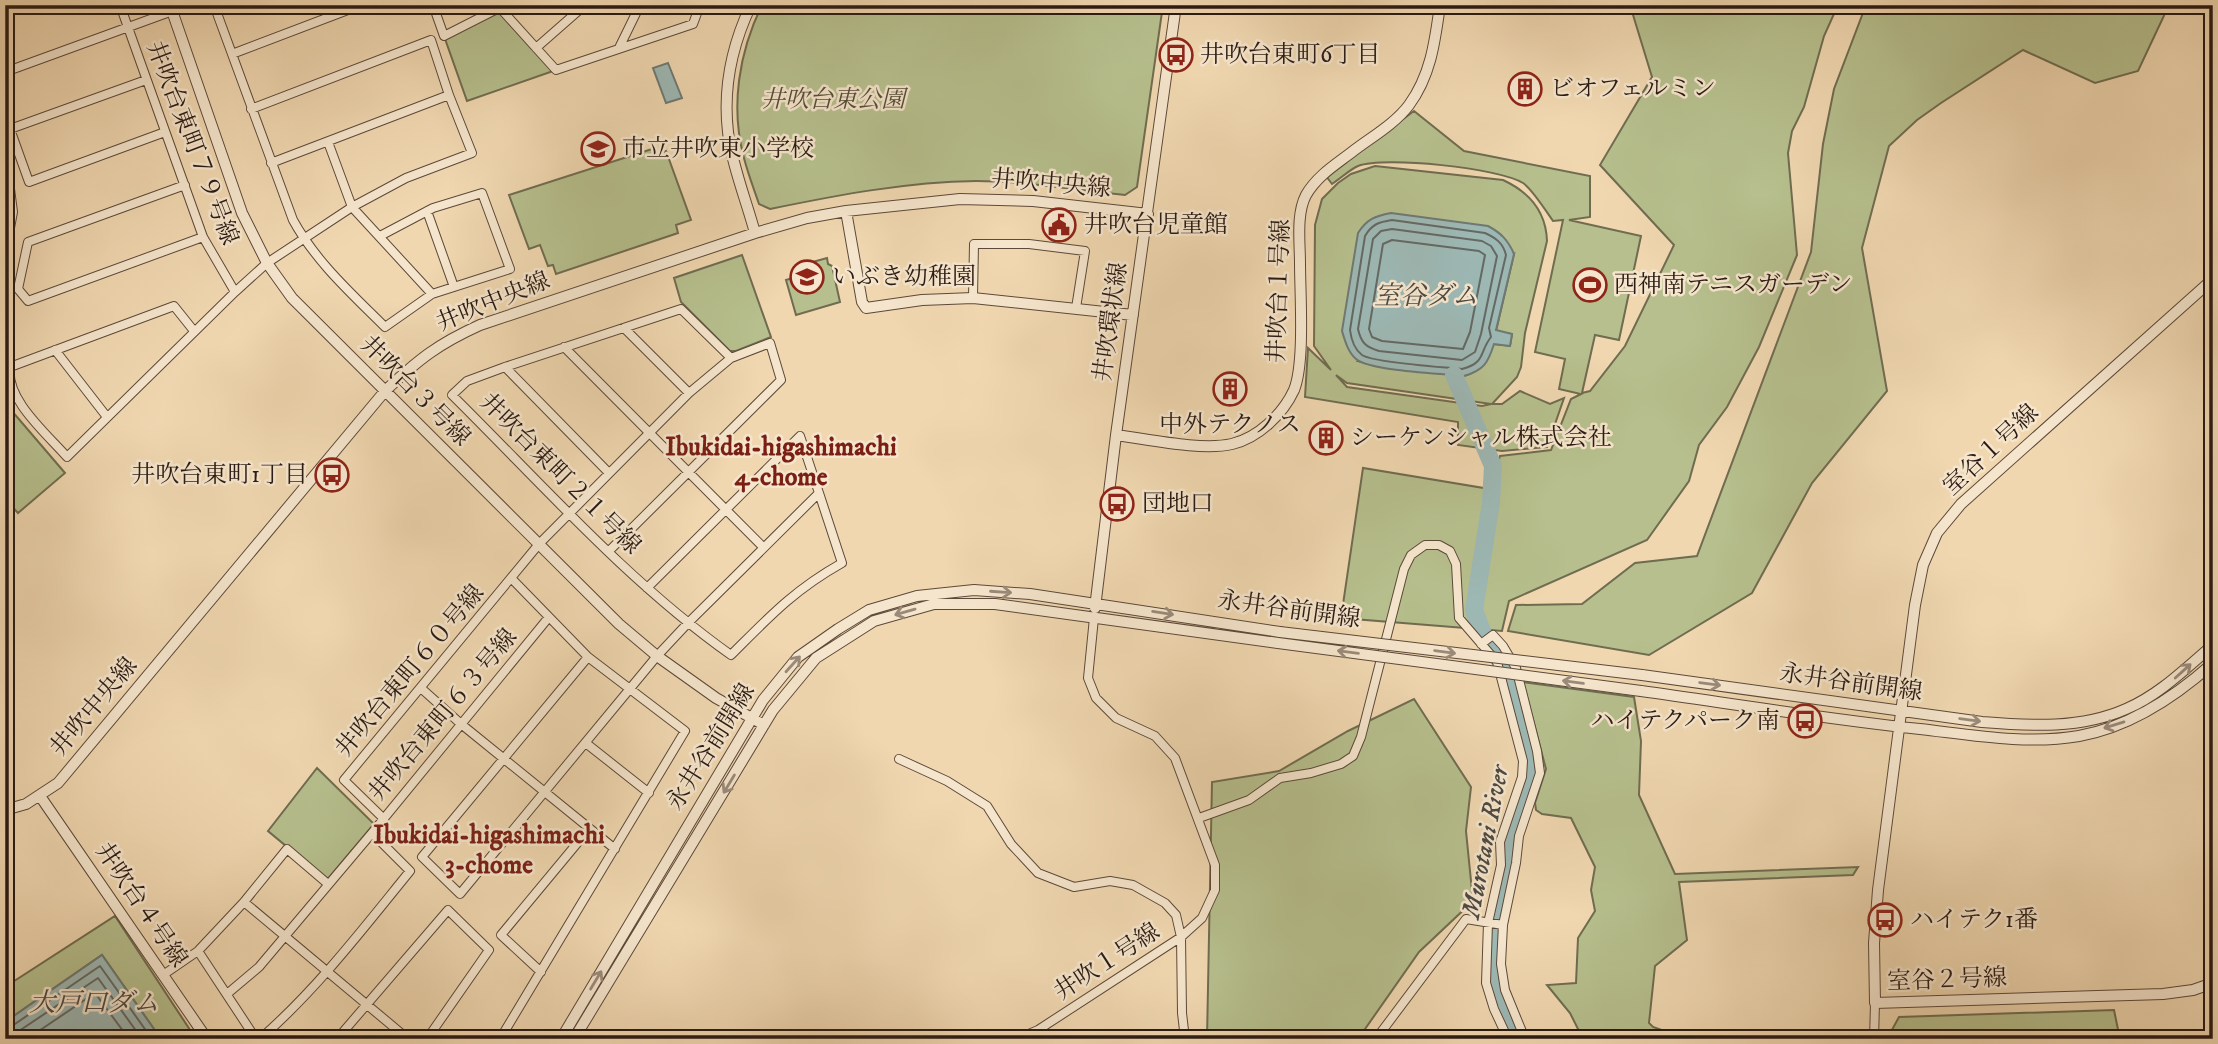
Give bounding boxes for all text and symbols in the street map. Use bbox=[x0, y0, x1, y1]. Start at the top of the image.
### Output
bus stop icon: 井吹台東町6丁目 bbox=[1157, 36, 1195, 74]
street label: 井吹台東町７９号線 bbox=[139, 37, 245, 249]
place label: 井吹台東町6丁目 bbox=[1200, 40, 1381, 70]
building icon: ビオフェルミン bbox=[1506, 70, 1544, 108]
place label: ビオフェルミン bbox=[1550, 74, 1716, 104]
park label: 井吹台東公園 bbox=[761, 85, 909, 115]
school or university icon: 市立井吹東小学校 bbox=[579, 130, 617, 168]
place label: 市立井吹東小学校 bbox=[622, 134, 814, 164]
street label: 井吹中央線 bbox=[990, 164, 1112, 204]
public building icon: 井吹台児童館 bbox=[1040, 206, 1078, 244]
place label: 井吹台児童館 bbox=[1084, 210, 1228, 240]
street label: 井吹台１号線 bbox=[1261, 219, 1297, 363]
school or university icon: いぶき幼稚園 bbox=[788, 258, 826, 296]
street label: 井吹環状線 bbox=[1088, 260, 1134, 384]
place label: いぶき幼稚園 bbox=[832, 262, 976, 292]
street label: 井吹中央線 bbox=[432, 266, 554, 338]
sports icon: 西神南テニスガーデン bbox=[1571, 266, 1609, 304]
place label: 西神南テニスガーデン bbox=[1614, 270, 1853, 300]
water label: 室谷ダム bbox=[1374, 280, 1478, 313]
street label: 井吹台３号線 bbox=[353, 329, 477, 453]
building icon: 中外テクノス bbox=[1211, 370, 1249, 408]
street label: 井吹台東町２１号線 bbox=[473, 387, 647, 561]
street label: 室谷１号線 bbox=[1937, 398, 2045, 502]
place label: 中外テクノス bbox=[1159, 410, 1301, 440]
building icon: シーケンシャル株式会社 bbox=[1307, 419, 1345, 457]
place label: シーケンシャル株式会社 bbox=[1350, 423, 1612, 453]
district label: Ibukidai-higashimachi 4-chome bbox=[665, 431, 897, 494]
bus stop icon: 井吹台東町1丁目 bbox=[313, 456, 351, 494]
place label: 井吹台東町1丁目 bbox=[131, 460, 308, 490]
bus stop icon: 団地口 bbox=[1098, 485, 1136, 523]
place label: 団地口 bbox=[1142, 489, 1214, 519]
street label: 井吹台東町６０号線 bbox=[329, 579, 491, 763]
street label: 永井谷前開線 bbox=[1216, 585, 1362, 635]
one-way arrow bbox=[989, 586, 1012, 599]
one-way arrow bbox=[894, 607, 916, 620]
one-way arrow bbox=[1151, 607, 1174, 620]
street label: 井吹台東町６３号線 bbox=[362, 623, 524, 807]
one-way arrow bbox=[1337, 645, 1359, 658]
one-way arrow bbox=[1434, 645, 1456, 658]
street label: 井吹中央線 bbox=[44, 651, 144, 763]
one-way arrow bbox=[785, 655, 801, 673]
street label: 永井谷前開線 bbox=[1778, 658, 1924, 708]
one-way arrow bbox=[2174, 663, 2192, 679]
one-way arrow bbox=[1562, 675, 1585, 688]
street label: 永井谷前開線 bbox=[660, 678, 762, 816]
one-way arrow bbox=[1698, 678, 1720, 691]
bus stop icon: ハイテクパーク南 bbox=[1786, 702, 1824, 740]
place label: ハイテクパーク南 bbox=[1590, 706, 1780, 736]
one-way arrow bbox=[1958, 714, 1981, 727]
one-way arrow bbox=[2104, 720, 2126, 732]
water label: Murotani River bbox=[1455, 761, 1517, 923]
one-way arrow bbox=[722, 773, 736, 793]
district label: Ibukidai-higashimachi 3-chome bbox=[373, 819, 605, 882]
street label: 井吹台４号線 bbox=[88, 837, 194, 973]
bus stop icon: ハイテク1番 bbox=[1866, 901, 1904, 939]
place label: ハイテク1番 bbox=[1910, 905, 2038, 935]
street label: 井吹１号線 bbox=[1049, 917, 1165, 1007]
street label: 室谷２号線 bbox=[1887, 963, 2007, 997]
one-way arrow bbox=[589, 971, 603, 991]
water label: 大戸口ダム bbox=[29, 987, 159, 1020]

